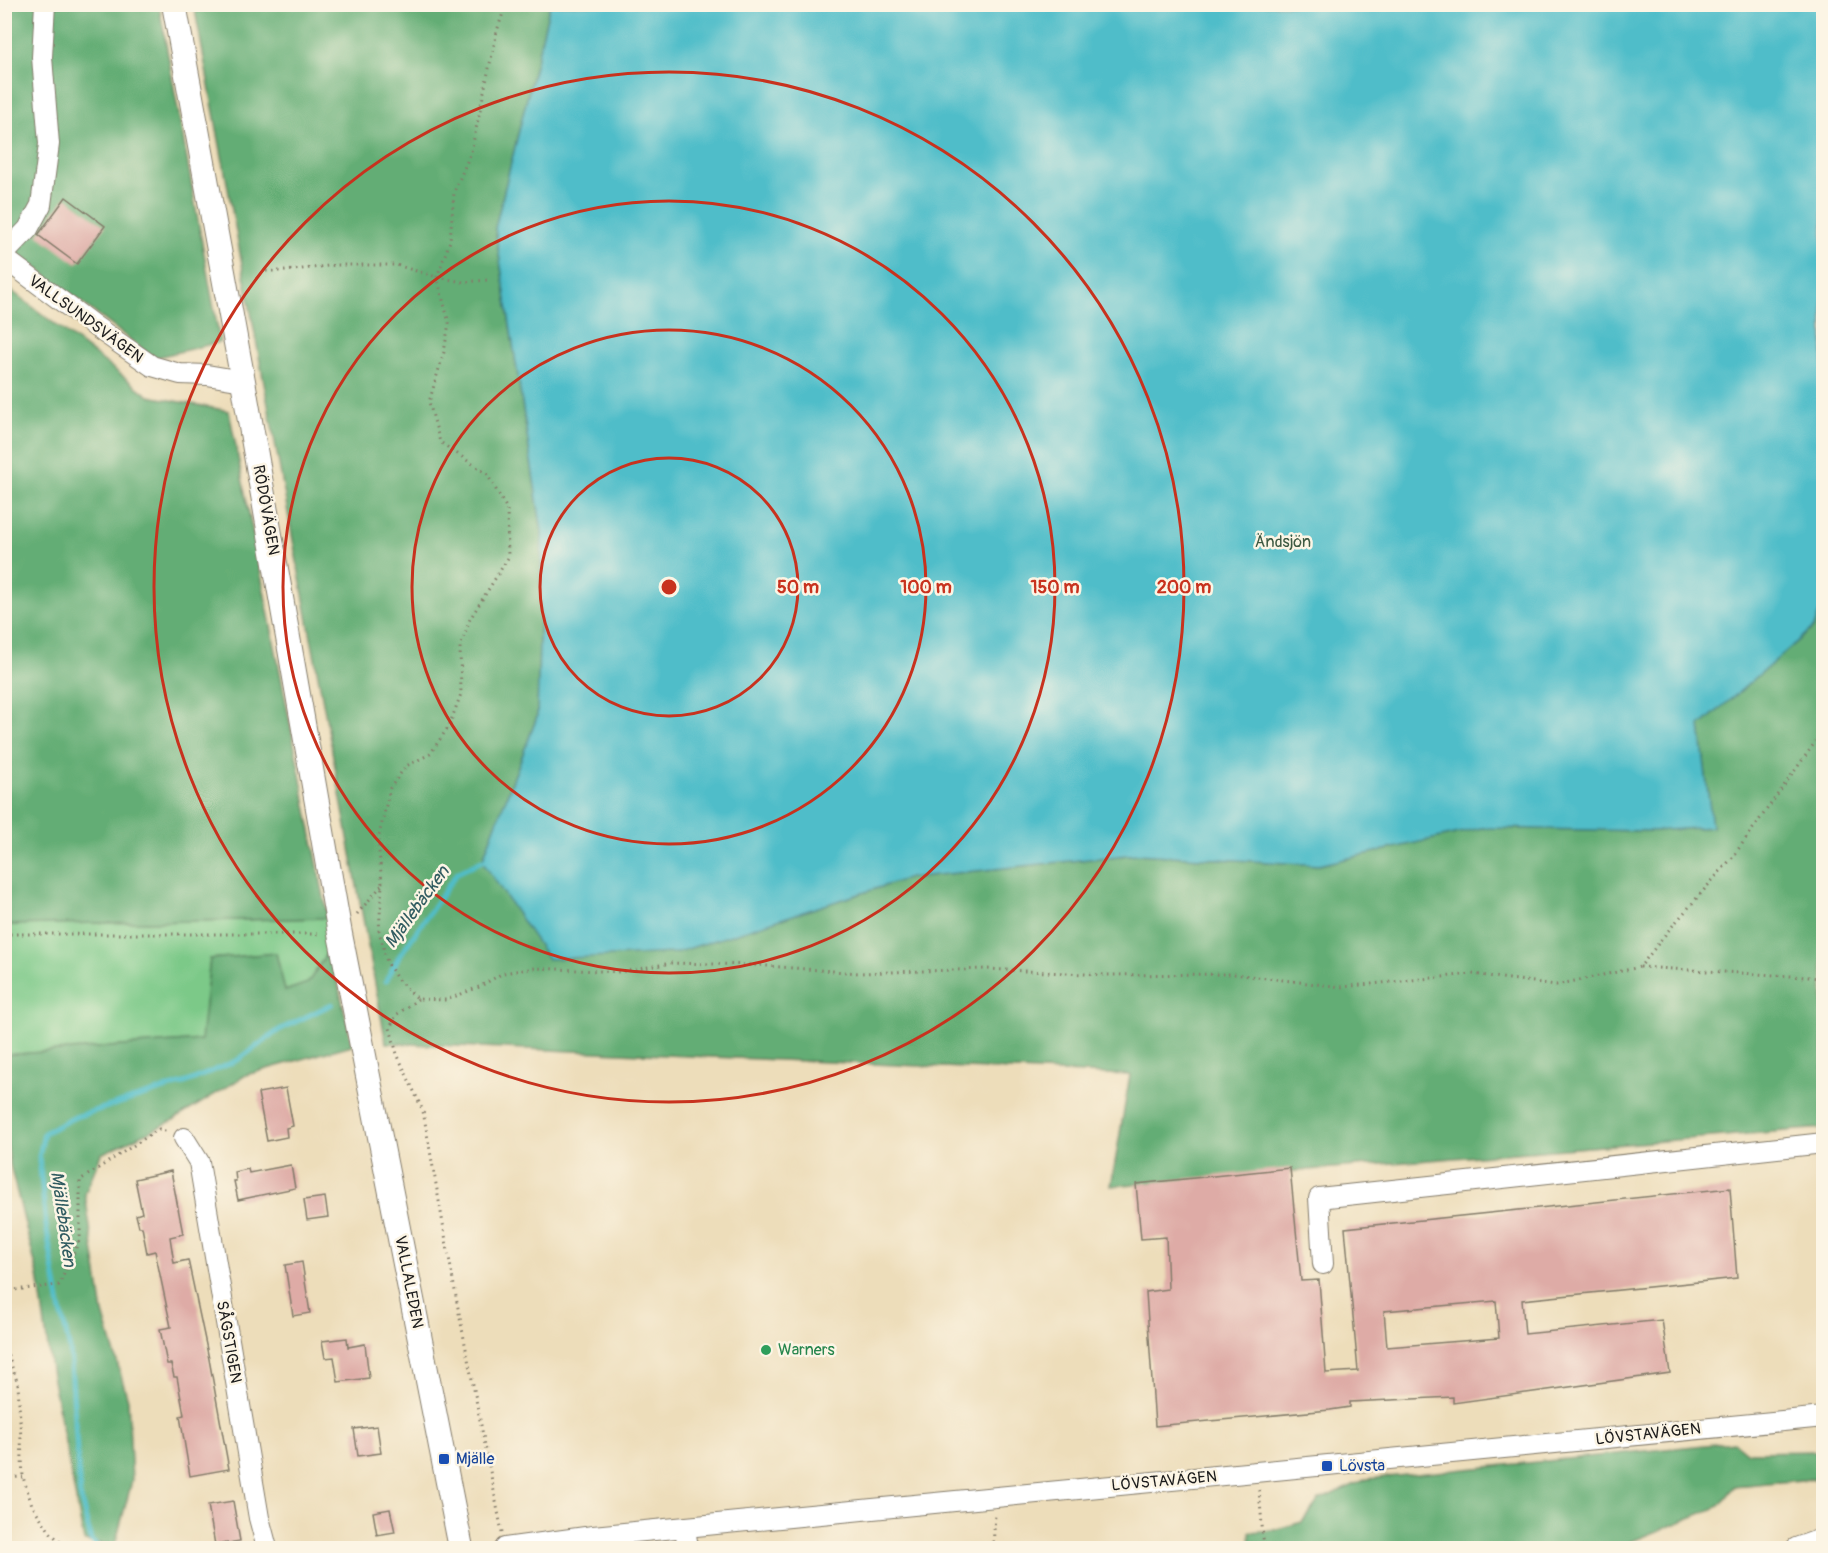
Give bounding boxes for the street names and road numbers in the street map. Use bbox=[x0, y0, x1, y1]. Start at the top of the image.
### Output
street label: VALLSUNDSVÄGEN bbox=[25, 271, 147, 367]
street label: RÖDÖVÄGEN bbox=[248, 463, 284, 557]
street label: VALLALEDEN bbox=[390, 1234, 428, 1330]
street label: SÅGSTIGEN bbox=[212, 1299, 247, 1385]
street label: LÖVSTAVÄGEN bbox=[1594, 1419, 1702, 1449]
street label: LÖVSTAVÄGEN bbox=[1110, 1466, 1218, 1496]

